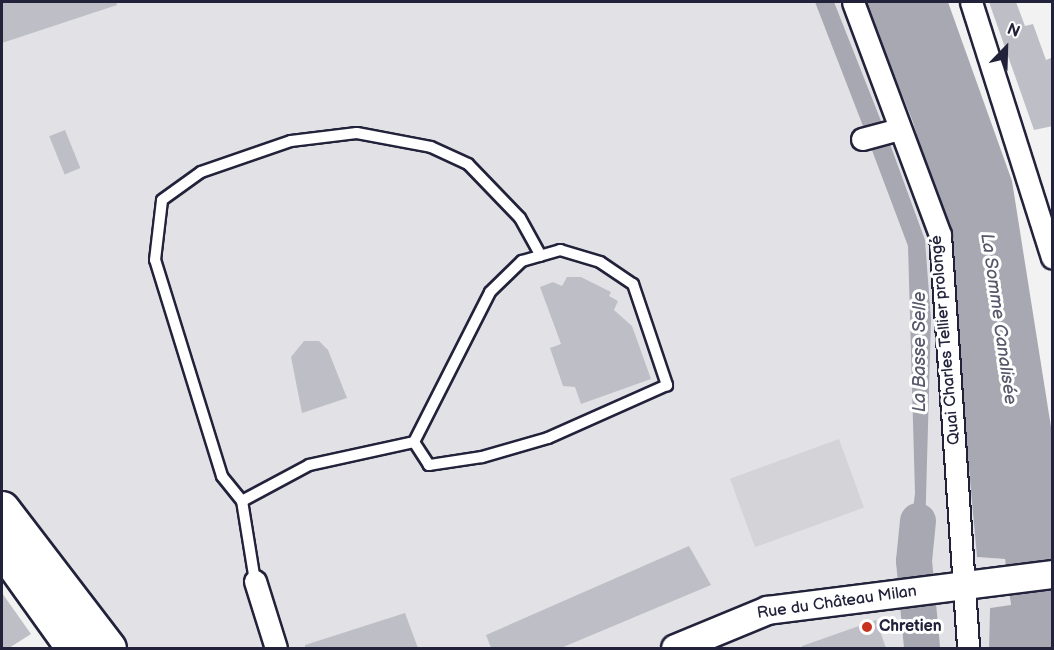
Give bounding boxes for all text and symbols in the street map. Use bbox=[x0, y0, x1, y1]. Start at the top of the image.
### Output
north arrow bbox=[976, 18, 1036, 78]
text: N bbox=[1004, 20, 1022, 42]
water label: La Somme Canalisée bbox=[975, 232, 1021, 406]
street label: Quai Charles Tellier prolongé bbox=[927, 234, 965, 446]
water label: La Basse Selle bbox=[909, 291, 931, 413]
street label: Rue du Château Milan bbox=[756, 582, 918, 624]
place label: Chretien bbox=[879, 617, 942, 637]
marker: Chretien bbox=[860, 620, 874, 634]

